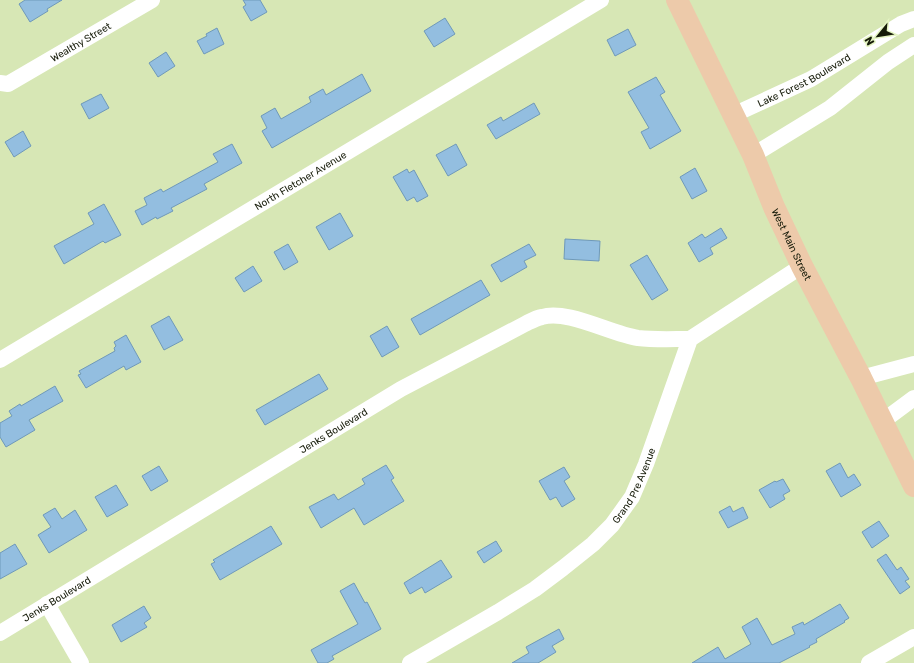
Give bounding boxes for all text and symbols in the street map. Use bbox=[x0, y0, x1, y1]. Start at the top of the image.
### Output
north arrow bbox=[858, 16, 898, 56]
street label: Wealthy Street bbox=[49, 20, 113, 65]
text: N bbox=[862, 34, 877, 47]
street label: Lake Forest Boulevard bbox=[756, 51, 853, 110]
street label: North Fletcher Avenue bbox=[253, 149, 349, 213]
street label: West Main Street bbox=[769, 207, 814, 283]
street label: Jenks Boulevard bbox=[297, 406, 370, 456]
street label: Grand Pre Avenue bbox=[610, 446, 658, 526]
street label: Jenks Boulevard bbox=[21, 574, 93, 625]

